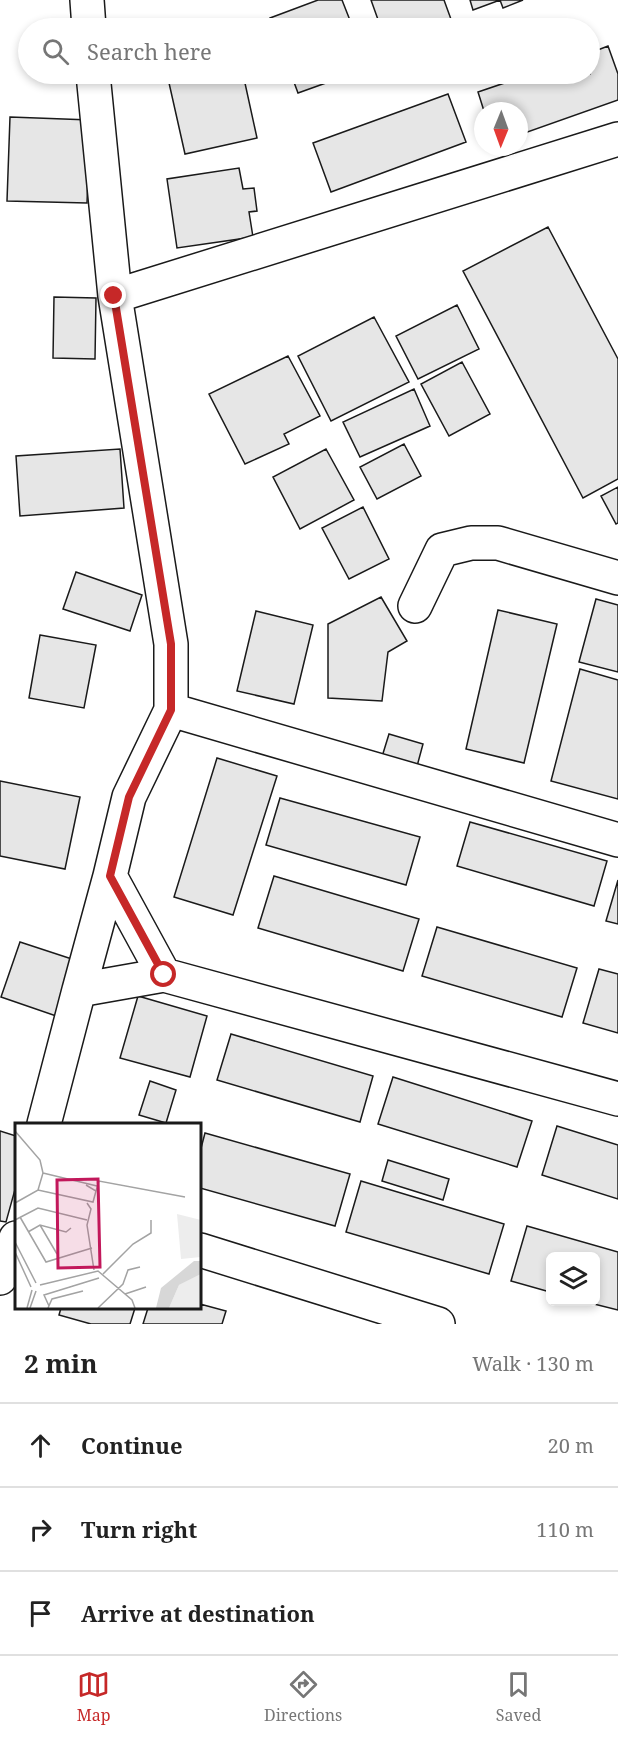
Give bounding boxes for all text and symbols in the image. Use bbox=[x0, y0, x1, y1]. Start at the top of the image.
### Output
search box bbox=[18, 18, 600, 84]
icon: search bbox=[39, 35, 72, 68]
text: Search here bbox=[87, 36, 212, 66]
north arrow bbox=[474, 102, 528, 156]
route end bbox=[100, 282, 126, 308]
route start bbox=[150, 961, 176, 987]
inset map bbox=[15, 1123, 201, 1309]
map controls bbox=[546, 1252, 600, 1306]
button: layers bbox=[546, 1252, 600, 1306]
text: 2 min bbox=[24, 1345, 98, 1381]
text: Walk · 130 m bbox=[472, 1350, 594, 1377]
icon: ahead bbox=[24, 1429, 57, 1462]
text: Continue bbox=[81, 1430, 183, 1460]
text: 20 m bbox=[548, 1432, 594, 1459]
icon: right bbox=[24, 1513, 57, 1546]
text: Turn right bbox=[81, 1514, 197, 1544]
text: 110 m bbox=[536, 1516, 594, 1543]
icon: arrive bbox=[24, 1597, 57, 1630]
text: Arrive at destination bbox=[81, 1598, 315, 1628]
tab: Map bbox=[77, 1668, 111, 1726]
tab: Directions bbox=[264, 1668, 342, 1726]
tab: Saved bbox=[496, 1668, 541, 1726]

